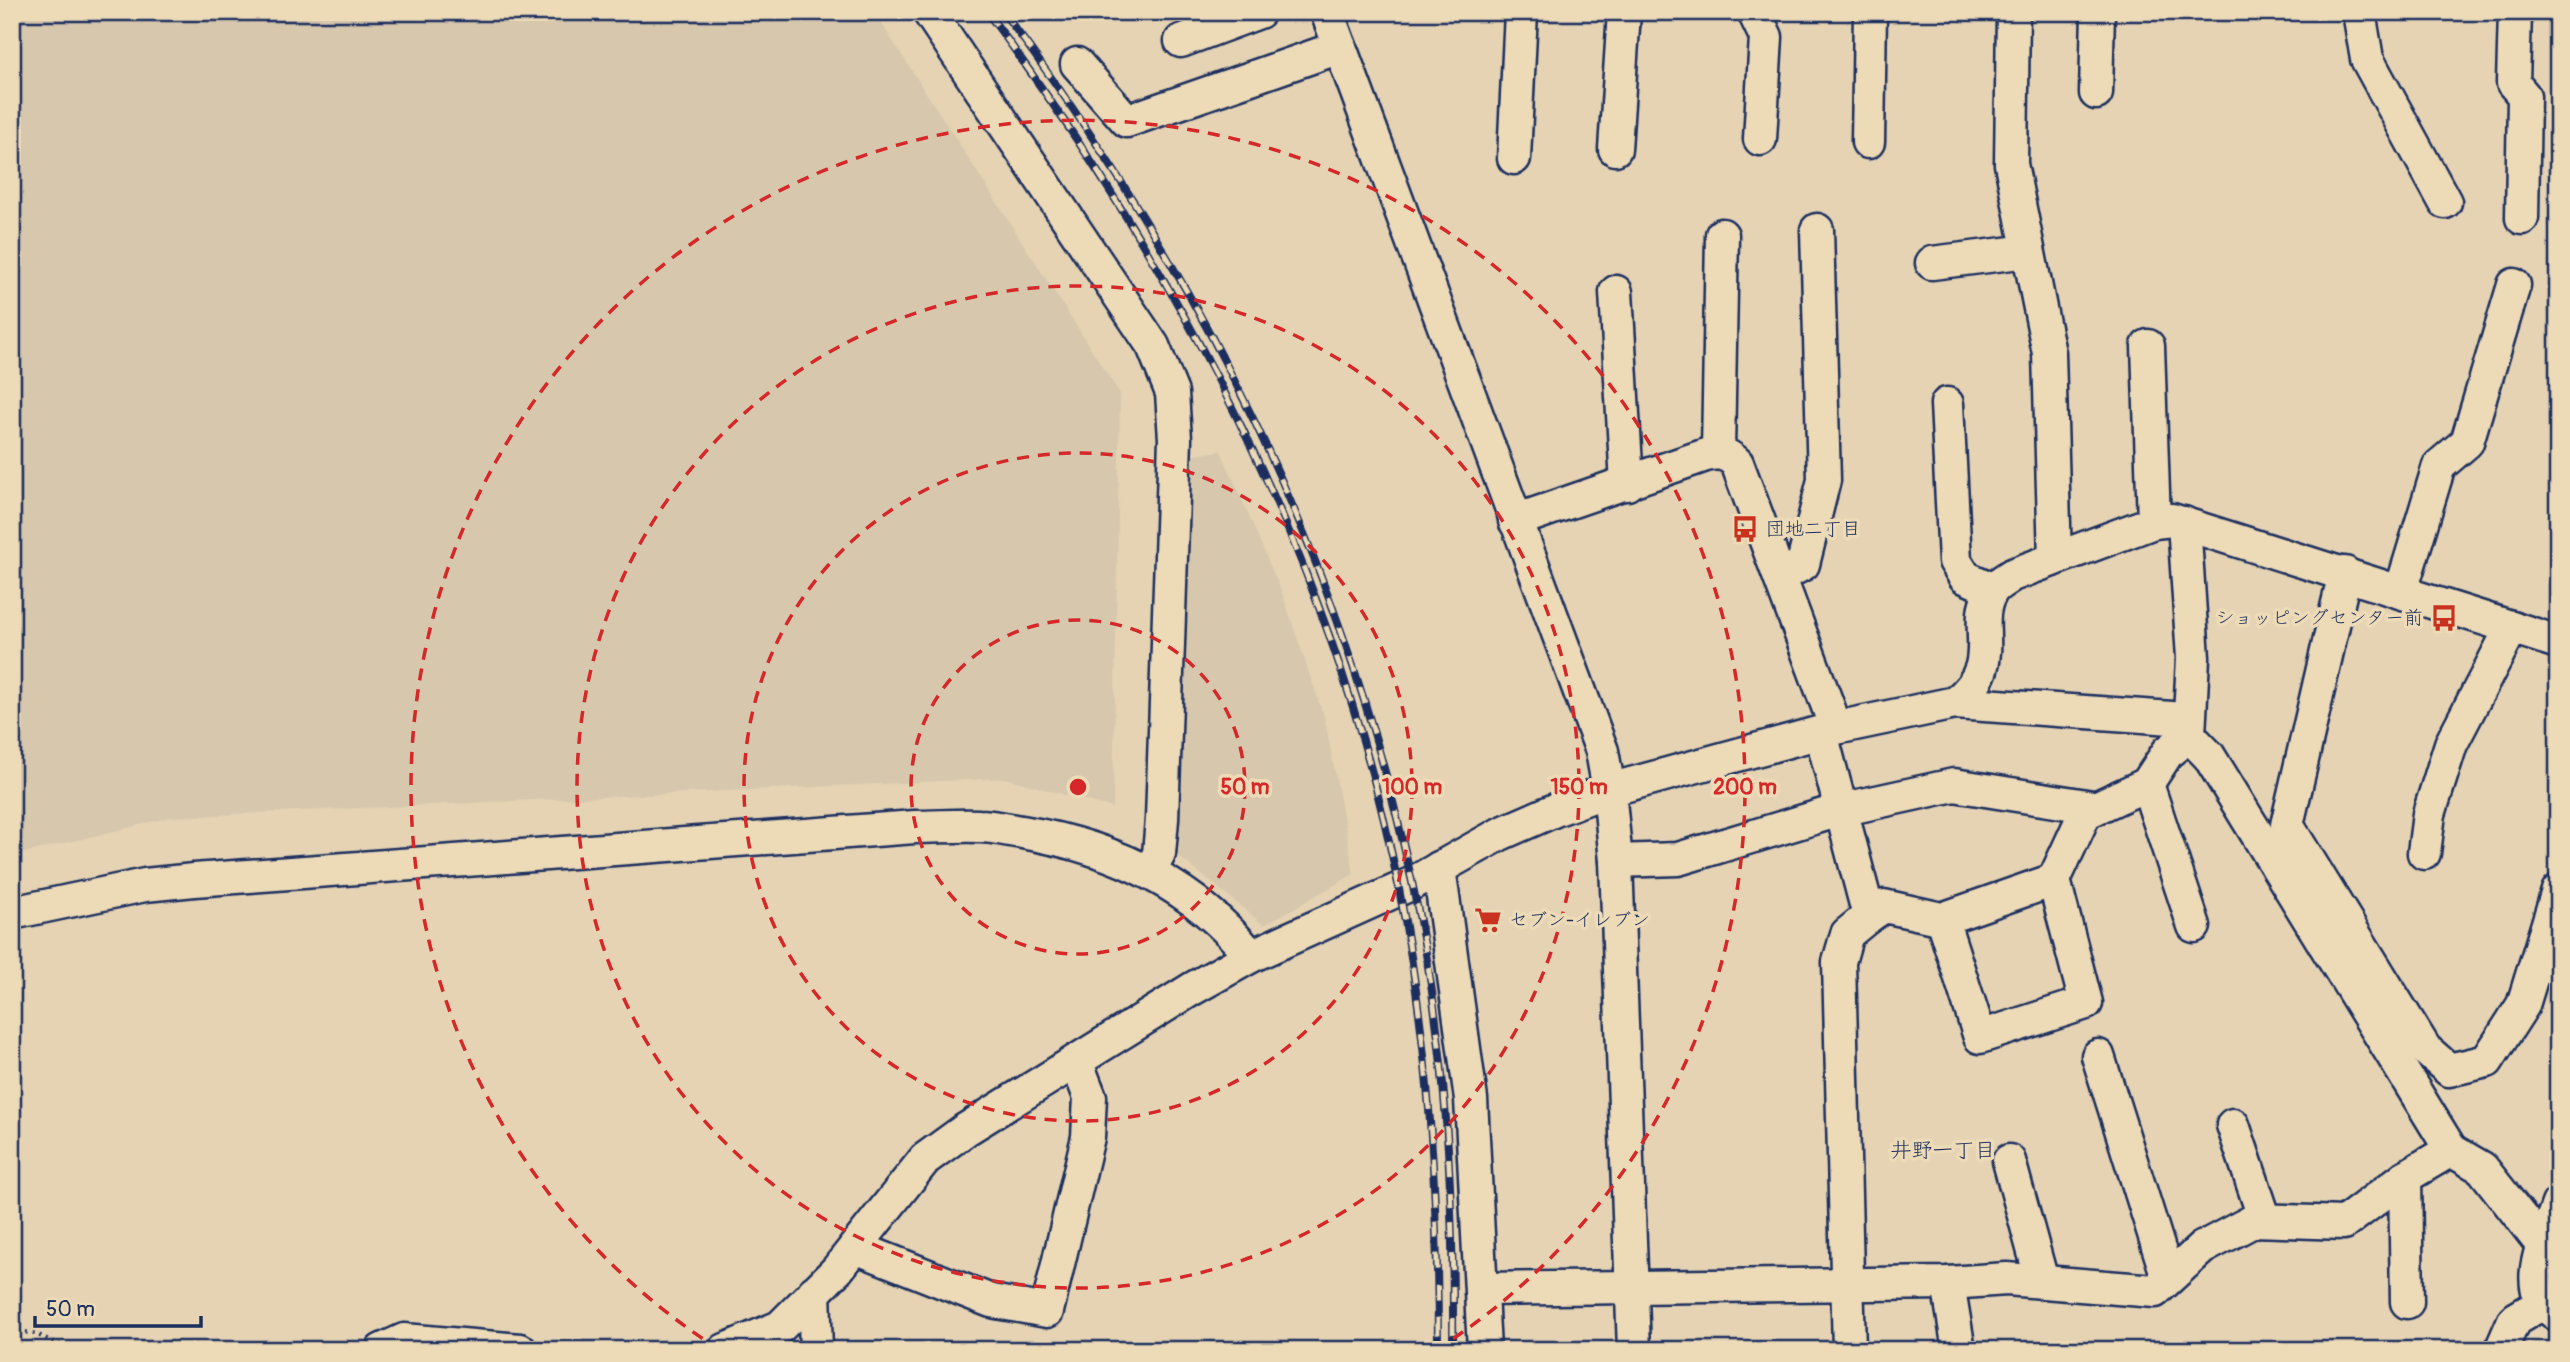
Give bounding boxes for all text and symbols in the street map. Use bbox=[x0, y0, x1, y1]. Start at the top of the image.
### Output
bus stop icon: 団地二丁目 bbox=[1730, 514, 1760, 544]
place label: 団地二丁目 bbox=[1766, 517, 1861, 541]
bus stop icon: ショッピングセンター前 bbox=[2429, 603, 2459, 633]
place label: ショッピングセンター前 bbox=[2216, 606, 2423, 630]
text: 50 m bbox=[1221, 774, 1270, 801]
text: 100 m bbox=[1382, 774, 1442, 801]
text: 150 m bbox=[1550, 774, 1608, 801]
text: 200 m bbox=[1713, 774, 1777, 801]
centre of rings bbox=[1066, 775, 1090, 799]
supermarket icon: セブン-イレブン bbox=[1473, 905, 1503, 935]
place label: セブン-イレブン bbox=[1509, 908, 1650, 932]
district label: 井野一丁目 bbox=[1891, 1137, 1996, 1164]
scale bar bbox=[35, 1285, 201, 1329]
text: 50 m bbox=[46, 1296, 95, 1323]

